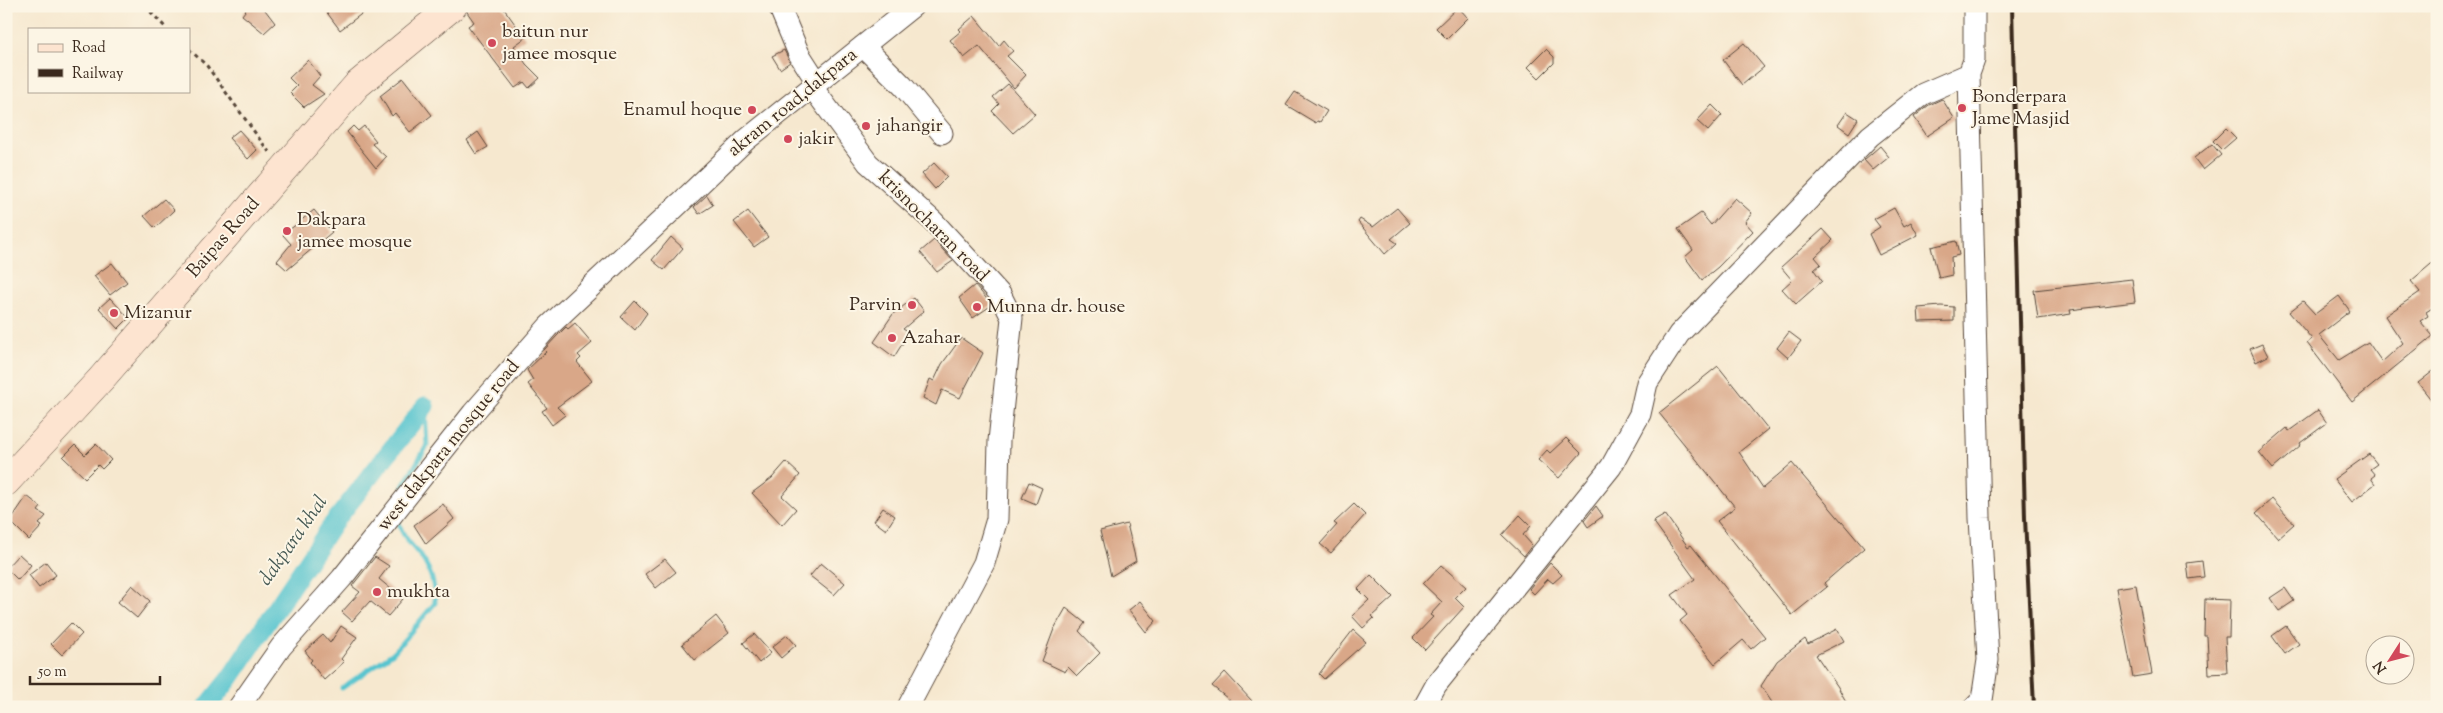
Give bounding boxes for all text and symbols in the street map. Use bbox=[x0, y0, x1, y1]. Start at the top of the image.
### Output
place label: baitun nur jamee mosque bbox=[502, 19, 617, 68]
legend bbox=[28, 28, 190, 92]
marker: baitun nur jamee mosque bbox=[486, 37, 498, 49]
text: Road bbox=[72, 38, 106, 59]
street label: akram road,dakpara bbox=[722, 42, 864, 164]
text: Railway bbox=[72, 64, 124, 85]
place label: Bonderpara Jame Masjid bbox=[1971, 84, 2070, 133]
place label: Enamul hoque bbox=[623, 97, 742, 124]
marker: Bonderpara Jame Masjid bbox=[1956, 102, 1968, 114]
marker: Enamul hoque bbox=[746, 104, 758, 116]
place label: jahangir bbox=[876, 113, 943, 140]
marker: jahangir bbox=[860, 120, 872, 132]
place label: jakir bbox=[798, 126, 835, 153]
marker: jakir bbox=[782, 133, 794, 145]
street label: krisnocharan road bbox=[871, 165, 995, 289]
street label: Baipas Road bbox=[181, 191, 267, 284]
place label: Dakpara jamee mosque bbox=[297, 207, 412, 256]
marker: Dakpara jamee mosque bbox=[281, 225, 293, 237]
place label: Parvin bbox=[849, 292, 902, 319]
place label: Munna dr. house bbox=[987, 294, 1125, 321]
marker: Parvin bbox=[906, 299, 918, 311]
place label: Mizanur bbox=[124, 300, 192, 327]
marker: Munna dr. house bbox=[971, 301, 983, 313]
marker: Mizanur bbox=[108, 307, 120, 319]
place label: Azahar bbox=[902, 325, 960, 352]
marker: Azahar bbox=[886, 332, 898, 344]
street label: west dakpara mosque road bbox=[371, 354, 527, 537]
water label: dakpara khal bbox=[252, 490, 336, 592]
place label: mukhta bbox=[387, 579, 450, 606]
marker: mukhta bbox=[371, 586, 383, 598]
north arrow bbox=[2366, 636, 2416, 686]
scale bar bbox=[30, 653, 160, 685]
text: N bbox=[2370, 656, 2392, 677]
text: 50 m bbox=[37, 662, 67, 683]

